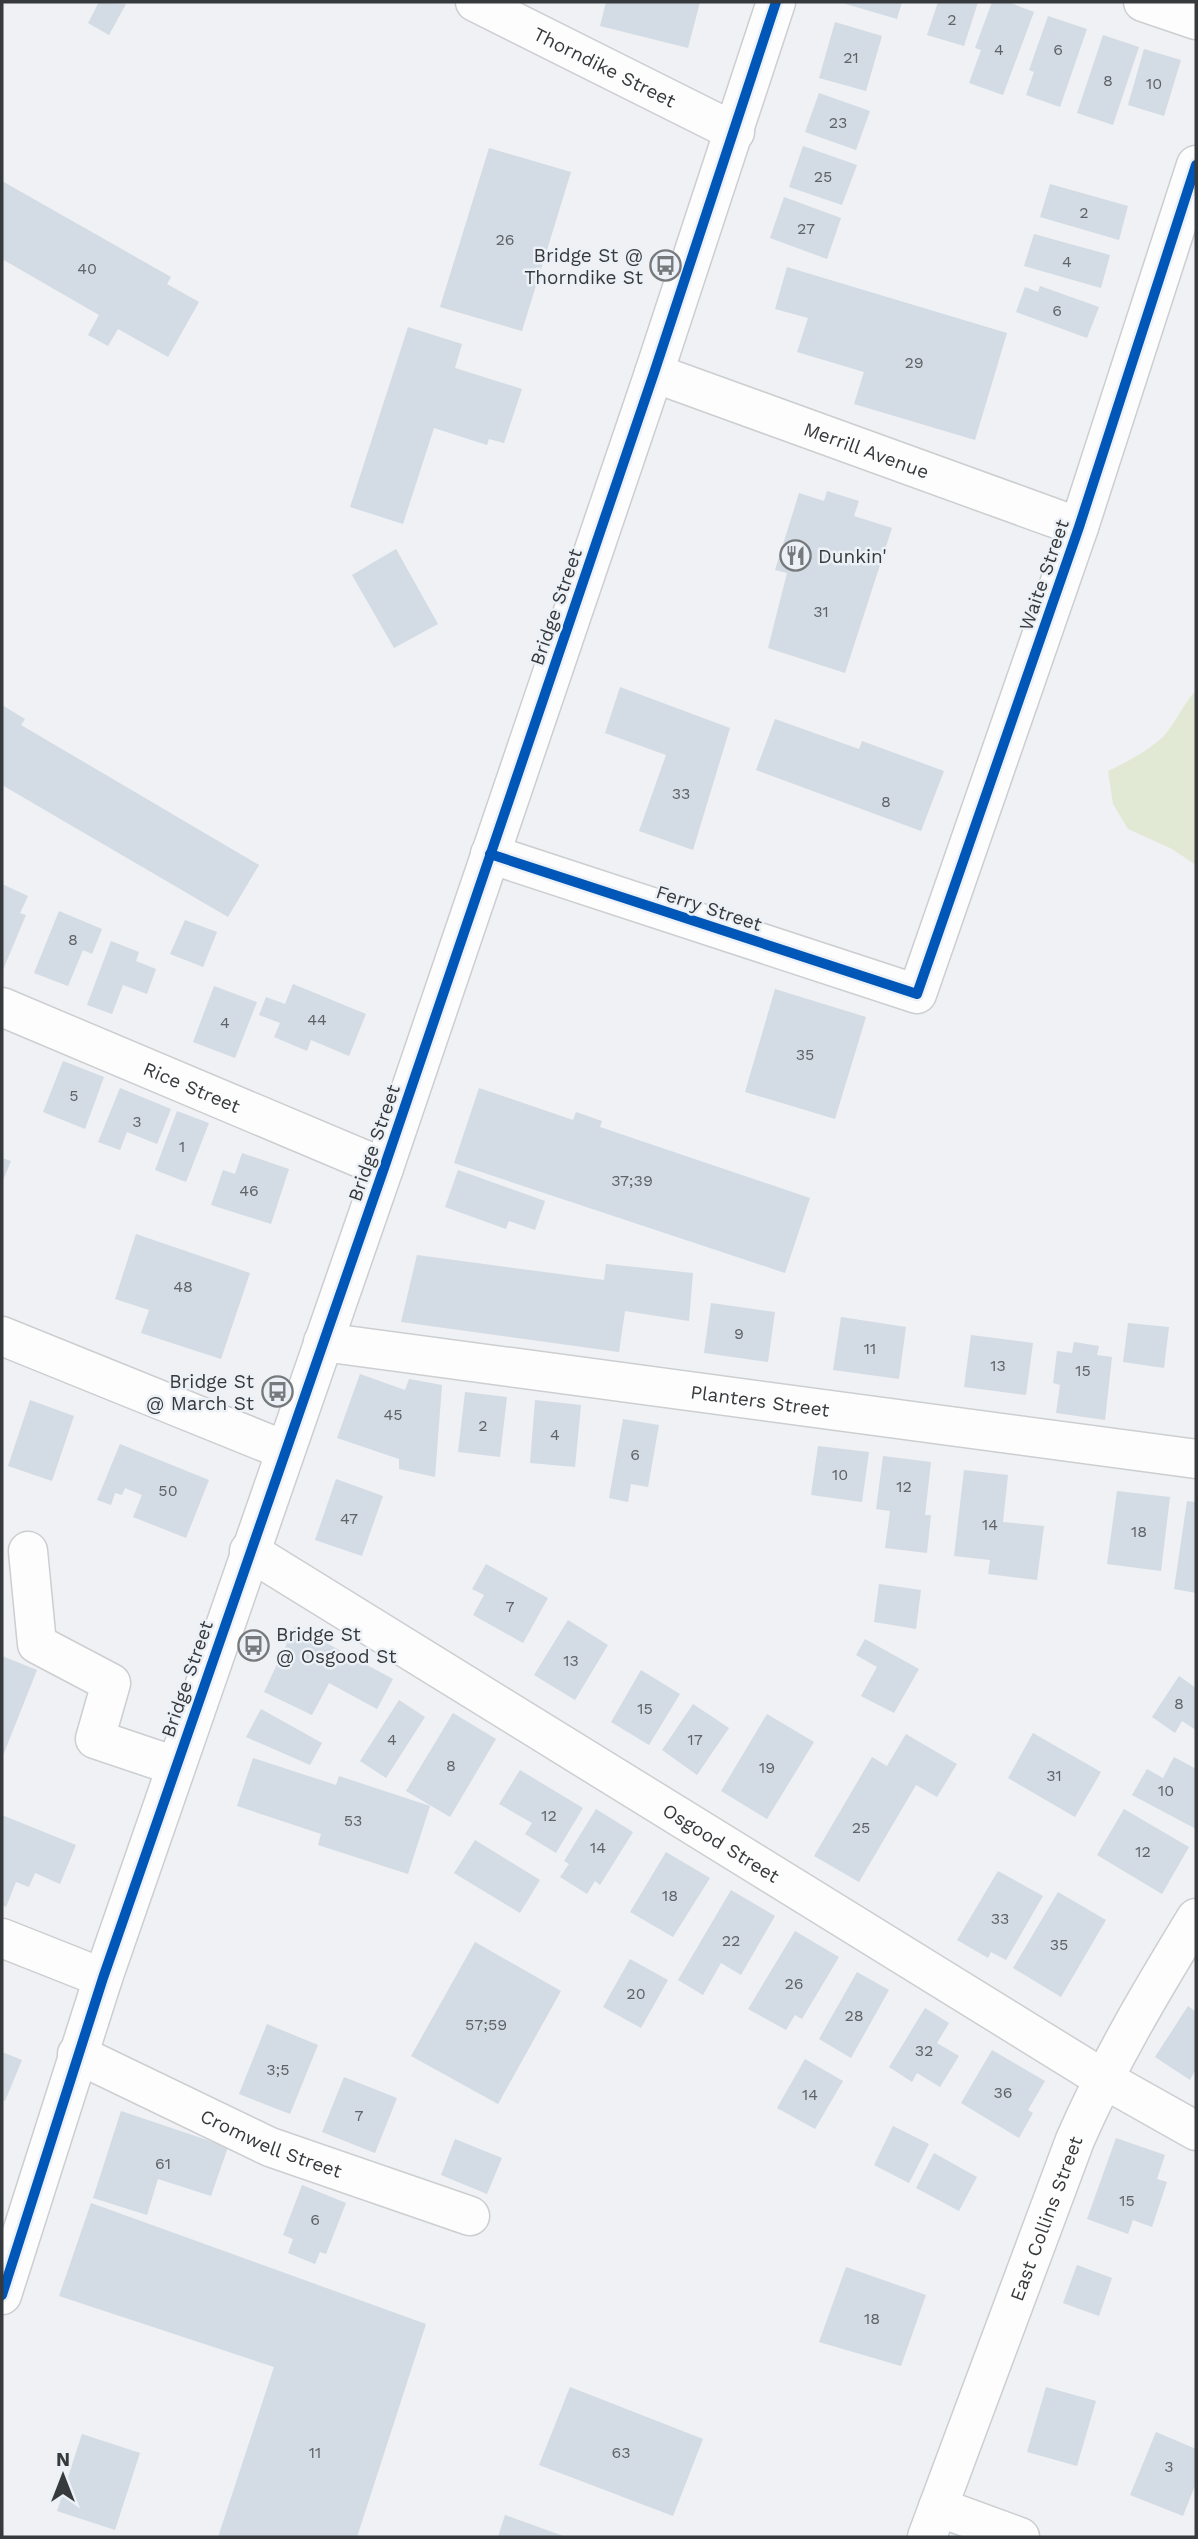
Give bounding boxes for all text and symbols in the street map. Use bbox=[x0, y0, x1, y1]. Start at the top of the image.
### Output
house number: 2 bbox=[947, 10, 957, 29]
street label: Thorndike Street bbox=[530, 22, 680, 112]
house number: 4 bbox=[994, 40, 1004, 59]
house number: 6 bbox=[1053, 40, 1063, 59]
house number: 21 bbox=[843, 48, 859, 67]
house number: 8 bbox=[1103, 71, 1113, 90]
house number: 10 bbox=[1146, 74, 1162, 93]
house number: 23 bbox=[829, 113, 847, 132]
house number: 25 bbox=[814, 167, 832, 186]
house number: 2 bbox=[1079, 203, 1089, 222]
house number: 27 bbox=[797, 219, 815, 238]
house number: 26 bbox=[495, 230, 515, 249]
place label: Bridge St @ Thorndike St bbox=[524, 244, 643, 289]
bus stop icon: Bridge St @ Thorndike St bbox=[649, 249, 683, 283]
house number: 4 bbox=[1062, 252, 1072, 271]
house number: 40 bbox=[77, 259, 97, 278]
house number: 6 bbox=[1052, 301, 1062, 320]
house number: 29 bbox=[904, 353, 924, 372]
street label: Merrill Avenue bbox=[801, 417, 932, 483]
street label: Waite Street bbox=[1014, 516, 1074, 634]
restaurant icon: Dunkin' bbox=[778, 539, 812, 573]
place label: Dunkin' bbox=[818, 545, 887, 568]
street label: Bridge Street bbox=[525, 546, 587, 668]
house number: 31 bbox=[813, 602, 829, 621]
house number: 33 bbox=[672, 784, 690, 803]
house number: 8 bbox=[881, 792, 891, 811]
street label: Ferry Street bbox=[653, 880, 765, 936]
house number: 8 bbox=[68, 930, 78, 949]
house number: 44 bbox=[307, 1010, 327, 1029]
house number: 4 bbox=[220, 1013, 230, 1032]
house number: 35 bbox=[796, 1045, 814, 1064]
street label: Rice Street bbox=[140, 1056, 244, 1118]
street label: Bridge Street bbox=[343, 1082, 405, 1204]
house number: 5 bbox=[69, 1086, 79, 1105]
house number: 3 bbox=[132, 1112, 142, 1131]
house number: 1 bbox=[179, 1137, 185, 1156]
house number: 37;39 bbox=[611, 1171, 653, 1190]
house number: 46 bbox=[239, 1181, 259, 1200]
house number: 48 bbox=[173, 1277, 193, 1296]
house number: 9 bbox=[734, 1324, 744, 1343]
house number: 11 bbox=[864, 1339, 876, 1358]
house number: 13 bbox=[990, 1356, 1006, 1375]
house number: 15 bbox=[1075, 1361, 1091, 1380]
place label: Bridge St @ March St bbox=[146, 1370, 254, 1415]
bus stop icon: Bridge St @ March St bbox=[260, 1375, 294, 1409]
street label: Planters Street bbox=[689, 1380, 831, 1421]
house number: 45 bbox=[383, 1405, 403, 1424]
house number: 2 bbox=[478, 1416, 488, 1435]
house number: 4 bbox=[550, 1425, 560, 1444]
house number: 6 bbox=[630, 1445, 640, 1464]
house number: 10 bbox=[832, 1465, 848, 1484]
house number: 12 bbox=[896, 1477, 912, 1496]
house number: 50 bbox=[158, 1481, 178, 1500]
house number: 47 bbox=[340, 1509, 358, 1528]
house number: 14 bbox=[982, 1515, 998, 1534]
house number: 18 bbox=[1131, 1522, 1147, 1541]
house number: 7 bbox=[506, 1597, 515, 1616]
street label: Bridge Street bbox=[156, 1618, 218, 1740]
place label: Bridge St @ Osgood St bbox=[276, 1623, 396, 1668]
bus stop icon: Bridge St @ Osgood St bbox=[236, 1628, 270, 1662]
house number: 13 bbox=[563, 1651, 579, 1670]
house number: 8 bbox=[1174, 1694, 1184, 1713]
house number: 15 bbox=[637, 1699, 653, 1718]
house number: 4 bbox=[387, 1730, 397, 1749]
house number: 17 bbox=[687, 1730, 703, 1749]
house number: 8 bbox=[446, 1756, 456, 1775]
house number: 19 bbox=[759, 1758, 775, 1777]
house number: 31 bbox=[1046, 1766, 1062, 1785]
house number: 10 bbox=[1158, 1781, 1174, 1800]
street label: Osgood Street bbox=[659, 1798, 784, 1887]
house number: 12 bbox=[541, 1806, 557, 1825]
house number: 53 bbox=[344, 1811, 362, 1830]
house number: 25 bbox=[852, 1818, 870, 1837]
house number: 14 bbox=[590, 1838, 606, 1857]
house number: 12 bbox=[1135, 1842, 1151, 1861]
house number: 18 bbox=[662, 1886, 678, 1905]
house number: 33 bbox=[991, 1909, 1009, 1928]
house number: 22 bbox=[722, 1931, 740, 1950]
house number: 35 bbox=[1050, 1935, 1068, 1954]
house number: 26 bbox=[784, 1974, 804, 1993]
house number: 20 bbox=[626, 1984, 646, 2003]
house number: 28 bbox=[844, 2006, 864, 2025]
house number: 57;59 bbox=[465, 2015, 507, 2034]
house number: 32 bbox=[915, 2041, 933, 2060]
house number: 3;5 bbox=[266, 2060, 290, 2079]
house number: 36 bbox=[993, 2083, 1013, 2102]
house number: 14 bbox=[802, 2085, 818, 2104]
street label: Cromwell Street bbox=[197, 2104, 345, 2182]
house number: 7 bbox=[355, 2106, 364, 2125]
street label: East Collins Street bbox=[1005, 2133, 1087, 2304]
house number: 61 bbox=[155, 2154, 171, 2173]
house number: 15 bbox=[1119, 2191, 1135, 2210]
house number: 6 bbox=[310, 2210, 320, 2229]
house number: 18 bbox=[864, 2309, 880, 2328]
north arrow bbox=[28, 2441, 98, 2511]
house number: 11 bbox=[309, 2443, 321, 2462]
house number: 63 bbox=[611, 2443, 631, 2462]
text: N bbox=[56, 2448, 70, 2471]
house number: 3 bbox=[1164, 2457, 1174, 2476]

